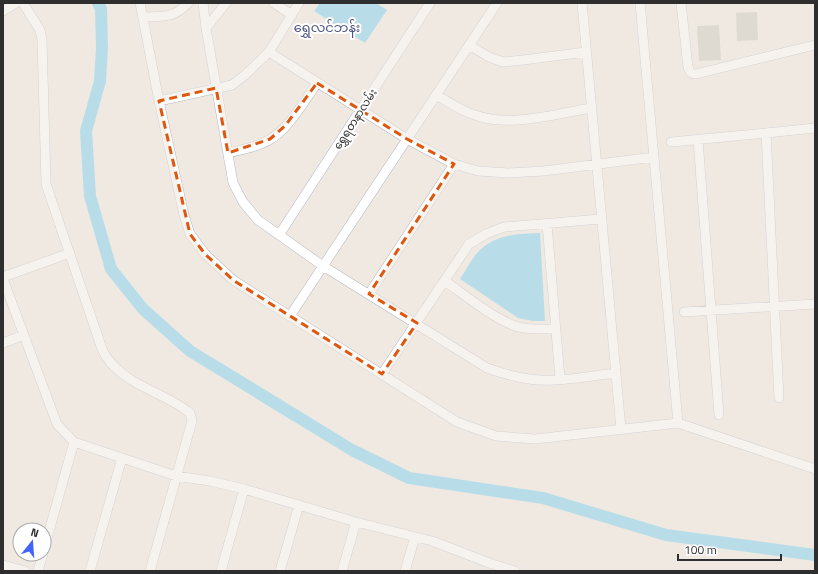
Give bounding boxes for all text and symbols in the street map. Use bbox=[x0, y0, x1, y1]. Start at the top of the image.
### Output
district label: ရွှေလင်ဘန်း bbox=[294, 17, 360, 38]
street label: ရွှေရတနာလမ်း bbox=[329, 85, 382, 153]
north arrow bbox=[12, 522, 52, 562]
text: N bbox=[29, 524, 41, 541]
scale bar bbox=[678, 536, 781, 562]
text: 100 m bbox=[684, 540, 717, 559]

